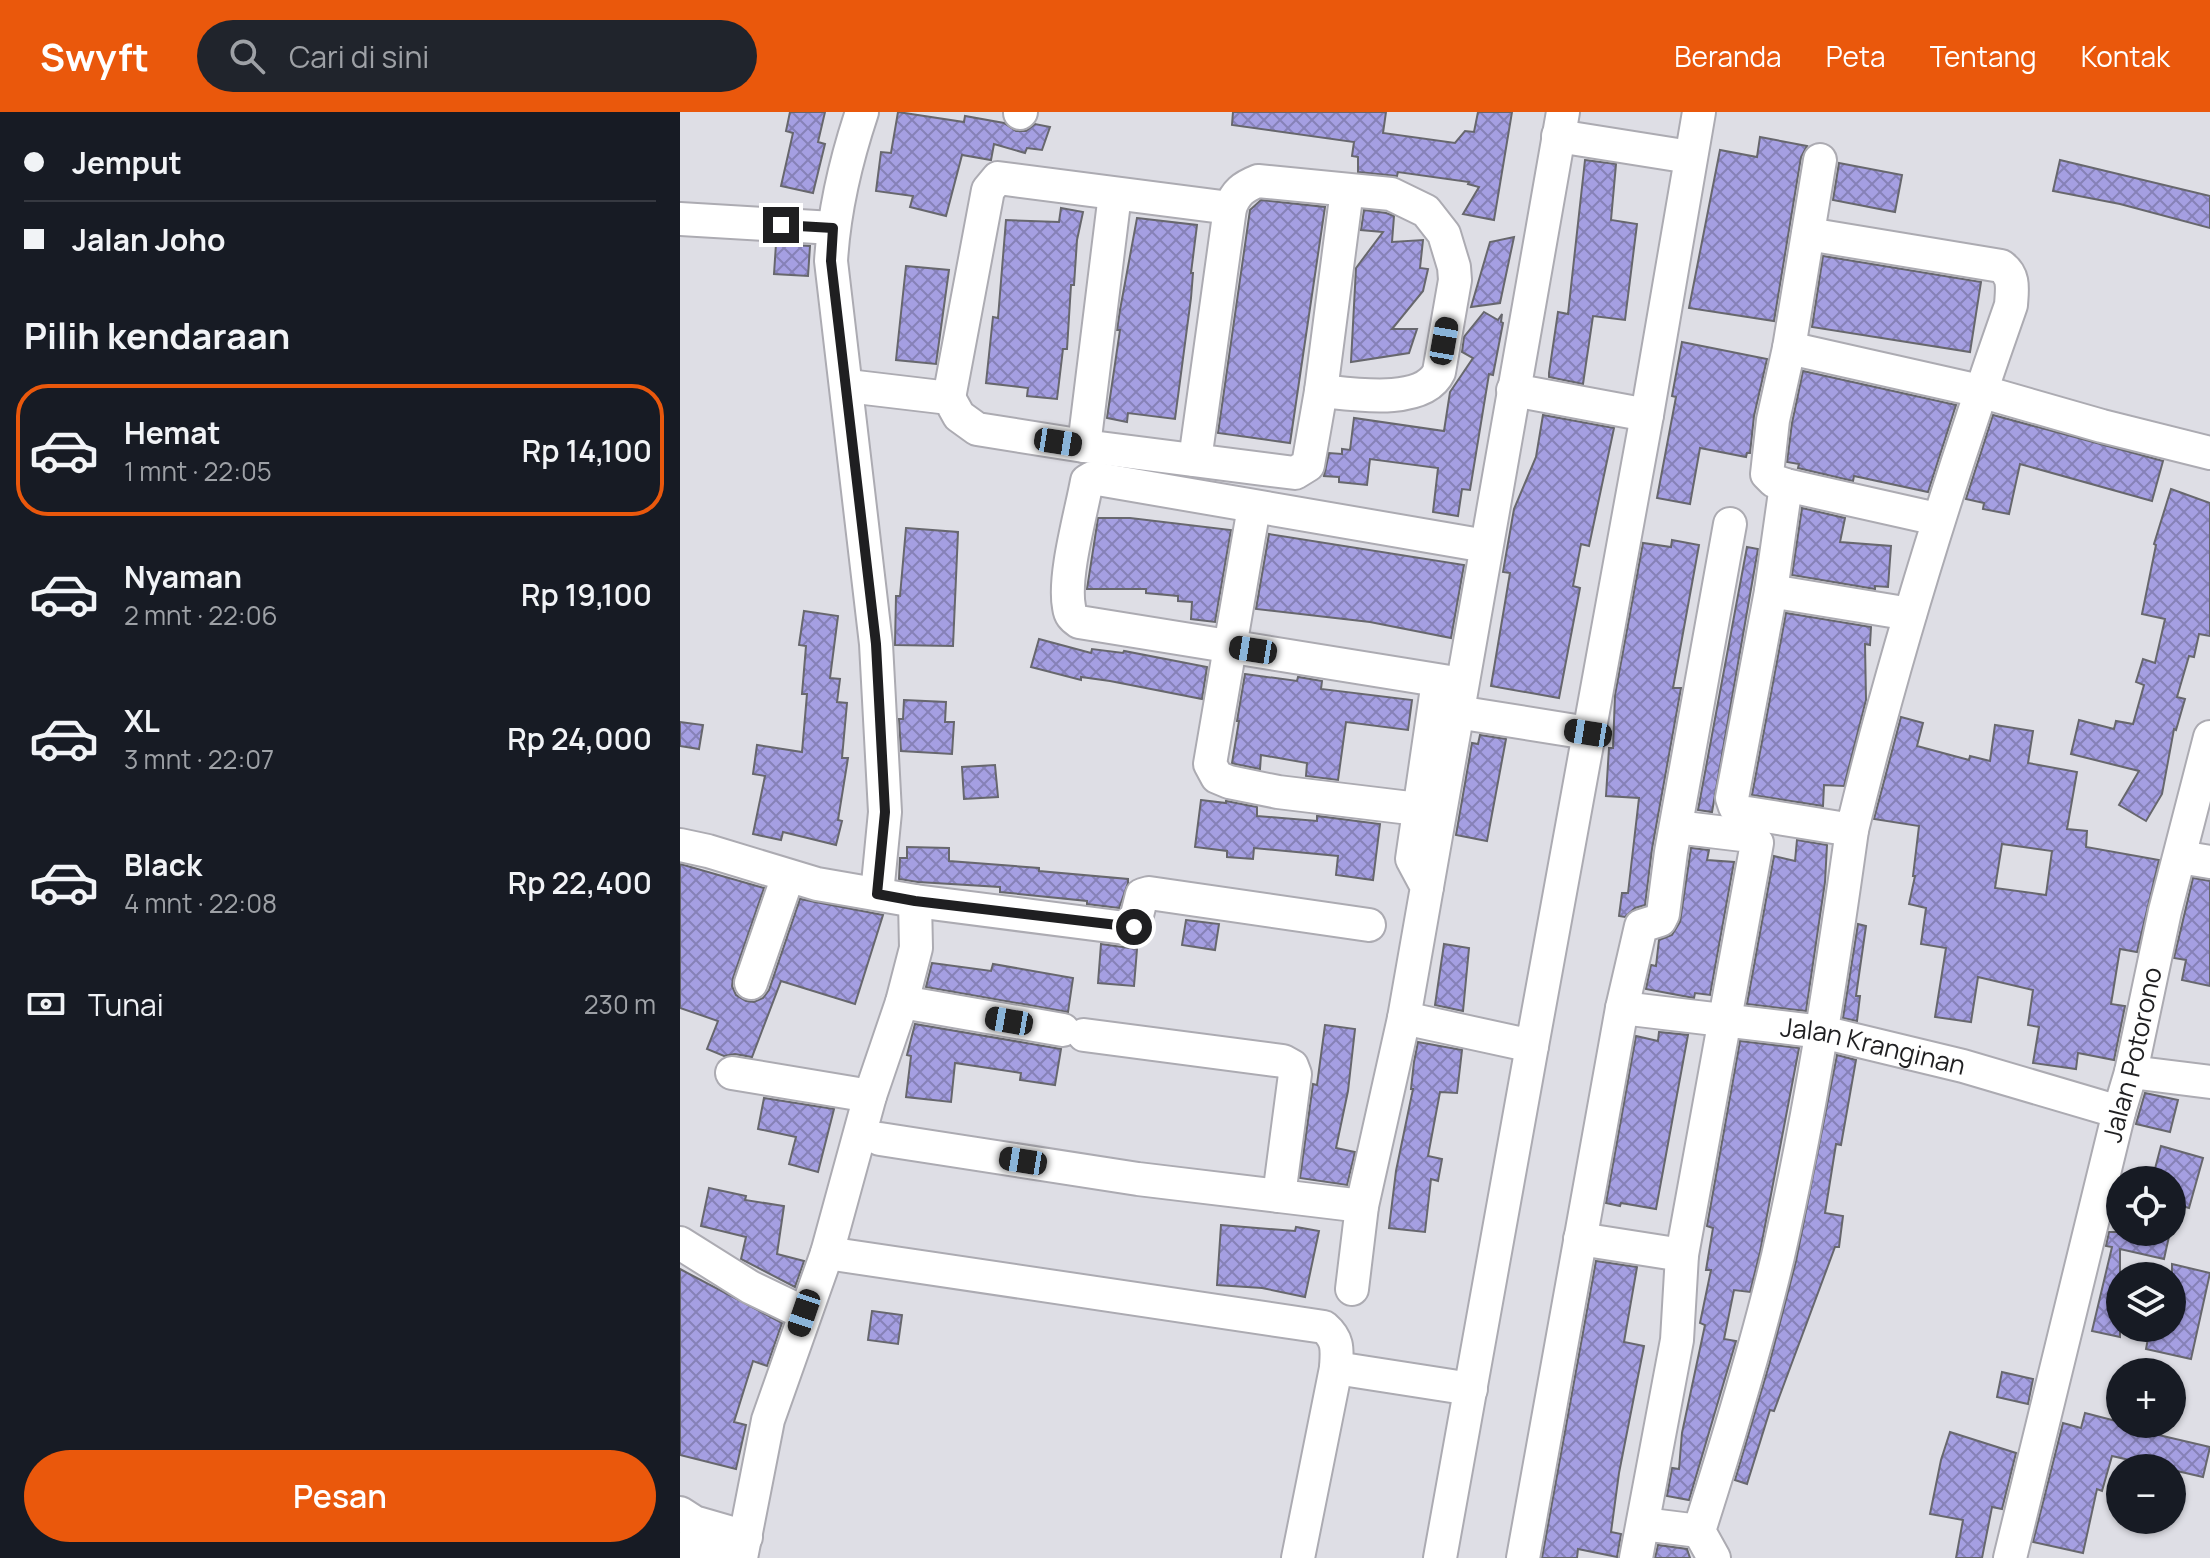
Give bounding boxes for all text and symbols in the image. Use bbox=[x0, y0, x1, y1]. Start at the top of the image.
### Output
search box bbox=[197, 20, 757, 92]
text: Swyft bbox=[40, 30, 149, 82]
icon: search bbox=[225, 34, 269, 78]
text: Cari di sini bbox=[289, 36, 429, 77]
text: Beranda bbox=[1674, 37, 1782, 75]
text: Peta bbox=[1826, 37, 1886, 75]
text: Tentang bbox=[1930, 37, 2037, 75]
text: Kontak bbox=[2081, 37, 2170, 75]
text: Jemput bbox=[72, 142, 182, 183]
route end bbox=[763, 207, 799, 243]
text: Jalan Joho bbox=[72, 219, 226, 260]
text: Pilih kendaraan bbox=[24, 311, 290, 360]
car bbox=[1428, 315, 1460, 367]
text: Hemat bbox=[124, 412, 221, 453]
icon: car bbox=[28, 414, 100, 486]
car bbox=[1032, 426, 1084, 458]
text: Rp 14,100 bbox=[522, 430, 652, 471]
text: 1 mnt · 22:05 bbox=[124, 453, 272, 489]
text: Nyaman bbox=[124, 556, 242, 597]
icon: car bbox=[28, 558, 100, 630]
text: Rp 19,100 bbox=[521, 574, 652, 615]
text: 2 mnt · 22:06 bbox=[124, 597, 278, 633]
car bbox=[1227, 634, 1279, 666]
text: XL bbox=[124, 700, 160, 741]
icon: car bbox=[28, 702, 100, 774]
car bbox=[1562, 717, 1614, 749]
text: Rp 24,000 bbox=[507, 718, 652, 759]
text: 3 mnt · 22:07 bbox=[124, 741, 274, 777]
text: Black bbox=[124, 844, 202, 885]
icon: car bbox=[28, 846, 100, 918]
text: Rp 22,400 bbox=[508, 862, 652, 903]
text: 4 mnt · 22:08 bbox=[124, 885, 277, 921]
route start bbox=[1116, 909, 1152, 945]
street label: Jalan Potorono bbox=[2093, 964, 2170, 1146]
icon: cash bbox=[24, 982, 68, 1026]
text: Tunai bbox=[88, 984, 164, 1025]
text: 230 m bbox=[584, 986, 656, 1022]
car bbox=[983, 1005, 1035, 1037]
street label: Jalan Kranginan bbox=[1778, 1008, 1969, 1083]
car bbox=[997, 1145, 1049, 1177]
map controls bbox=[2106, 1166, 2186, 1534]
button: locate bbox=[2106, 1166, 2186, 1246]
button: layers bbox=[2106, 1262, 2186, 1342]
car bbox=[785, 1286, 823, 1340]
button: + bbox=[2106, 1358, 2186, 1438]
button: Pesan bbox=[24, 1450, 656, 1542]
button: − bbox=[2106, 1454, 2186, 1534]

